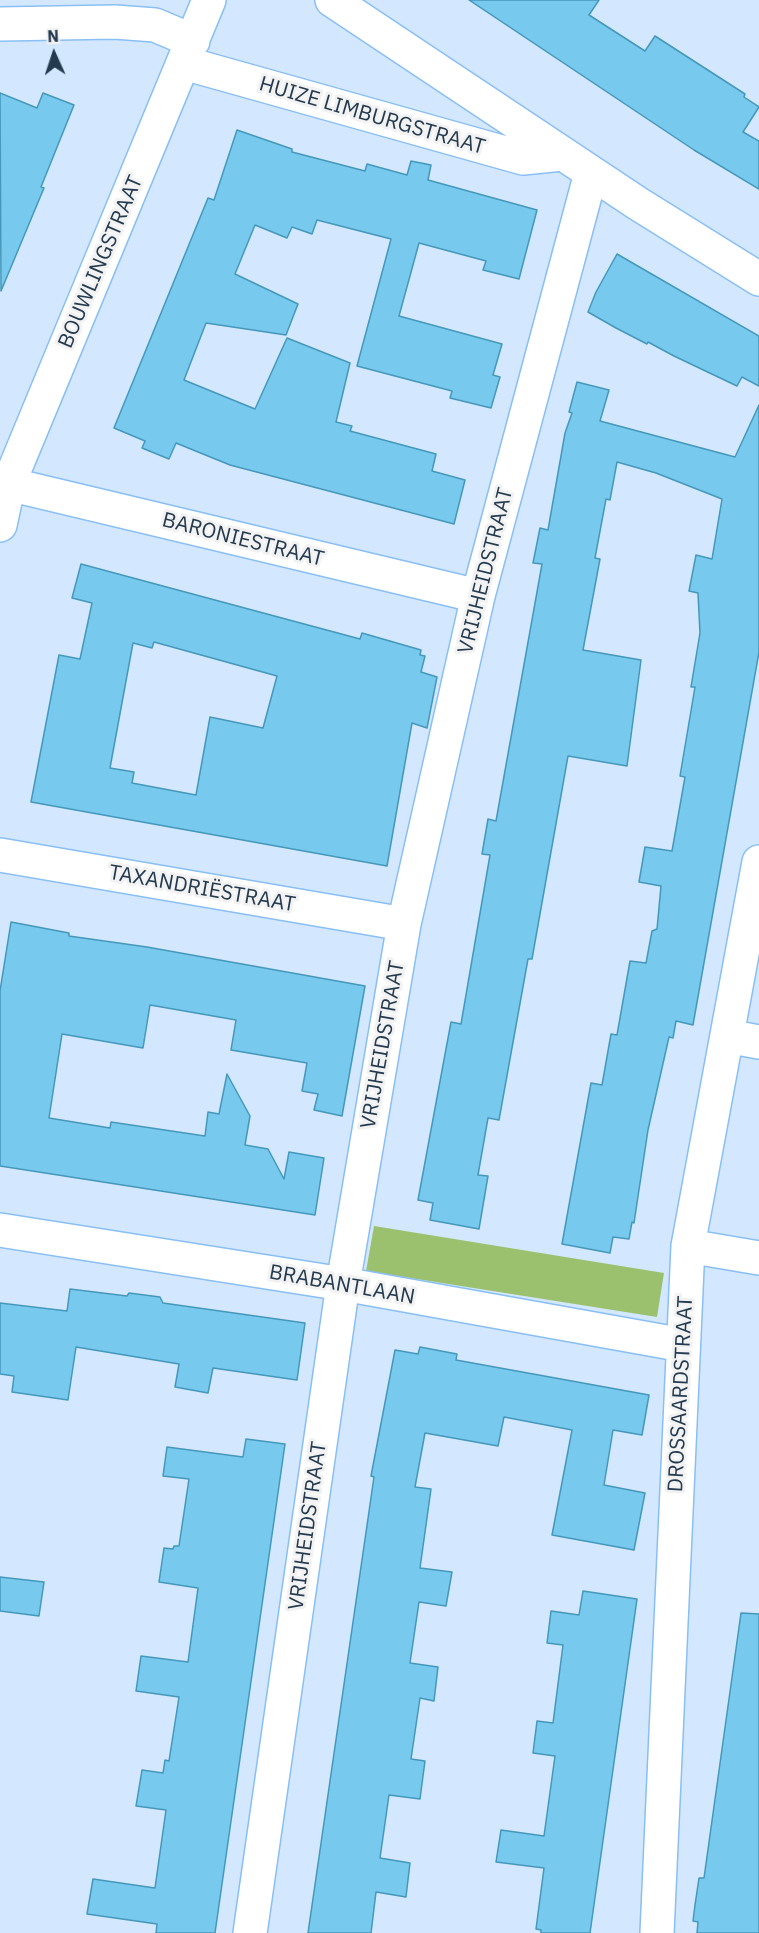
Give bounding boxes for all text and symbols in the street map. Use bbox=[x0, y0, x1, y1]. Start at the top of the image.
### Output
north arrow bbox=[24, 24, 84, 84]
text: N bbox=[47, 26, 59, 46]
street label: HUIZE LIMBURGSTRAAT bbox=[256, 72, 488, 160]
street label: BOUWLINGSTRAAT bbox=[53, 172, 149, 352]
street label: VRIJHEIDSTRAAT bbox=[453, 485, 519, 657]
street label: BARONIESTRAAT bbox=[160, 508, 326, 572]
street label: TAXANDRIËSTRAAT bbox=[107, 860, 297, 918]
street label: VRIJHEIDSTRAAT bbox=[356, 959, 410, 1131]
street label: BRABANTLAAN bbox=[267, 1260, 417, 1310]
street label: DROSSAARDSTRAAT bbox=[663, 1295, 699, 1493]
street label: VRIJHEIDSTRAAT bbox=[284, 1440, 332, 1612]

